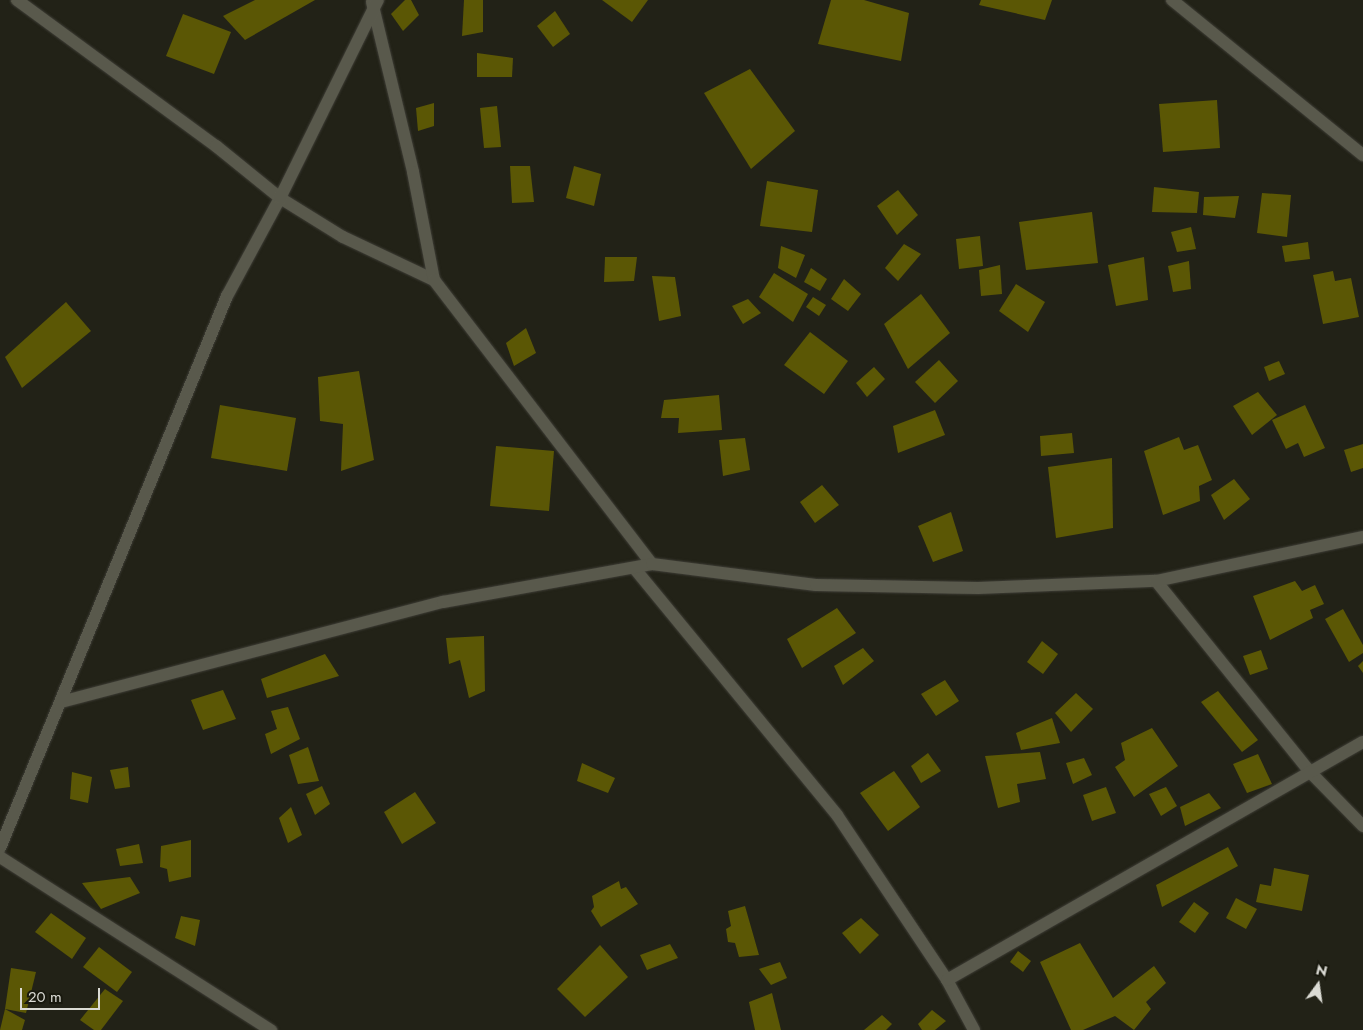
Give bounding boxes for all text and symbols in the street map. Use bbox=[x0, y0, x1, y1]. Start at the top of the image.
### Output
text: N bbox=[1314, 959, 1329, 981]
north arrow bbox=[1293, 960, 1343, 1010]
scale bar bbox=[22, 978, 102, 1010]
text: 20 m bbox=[28, 986, 62, 1008]

